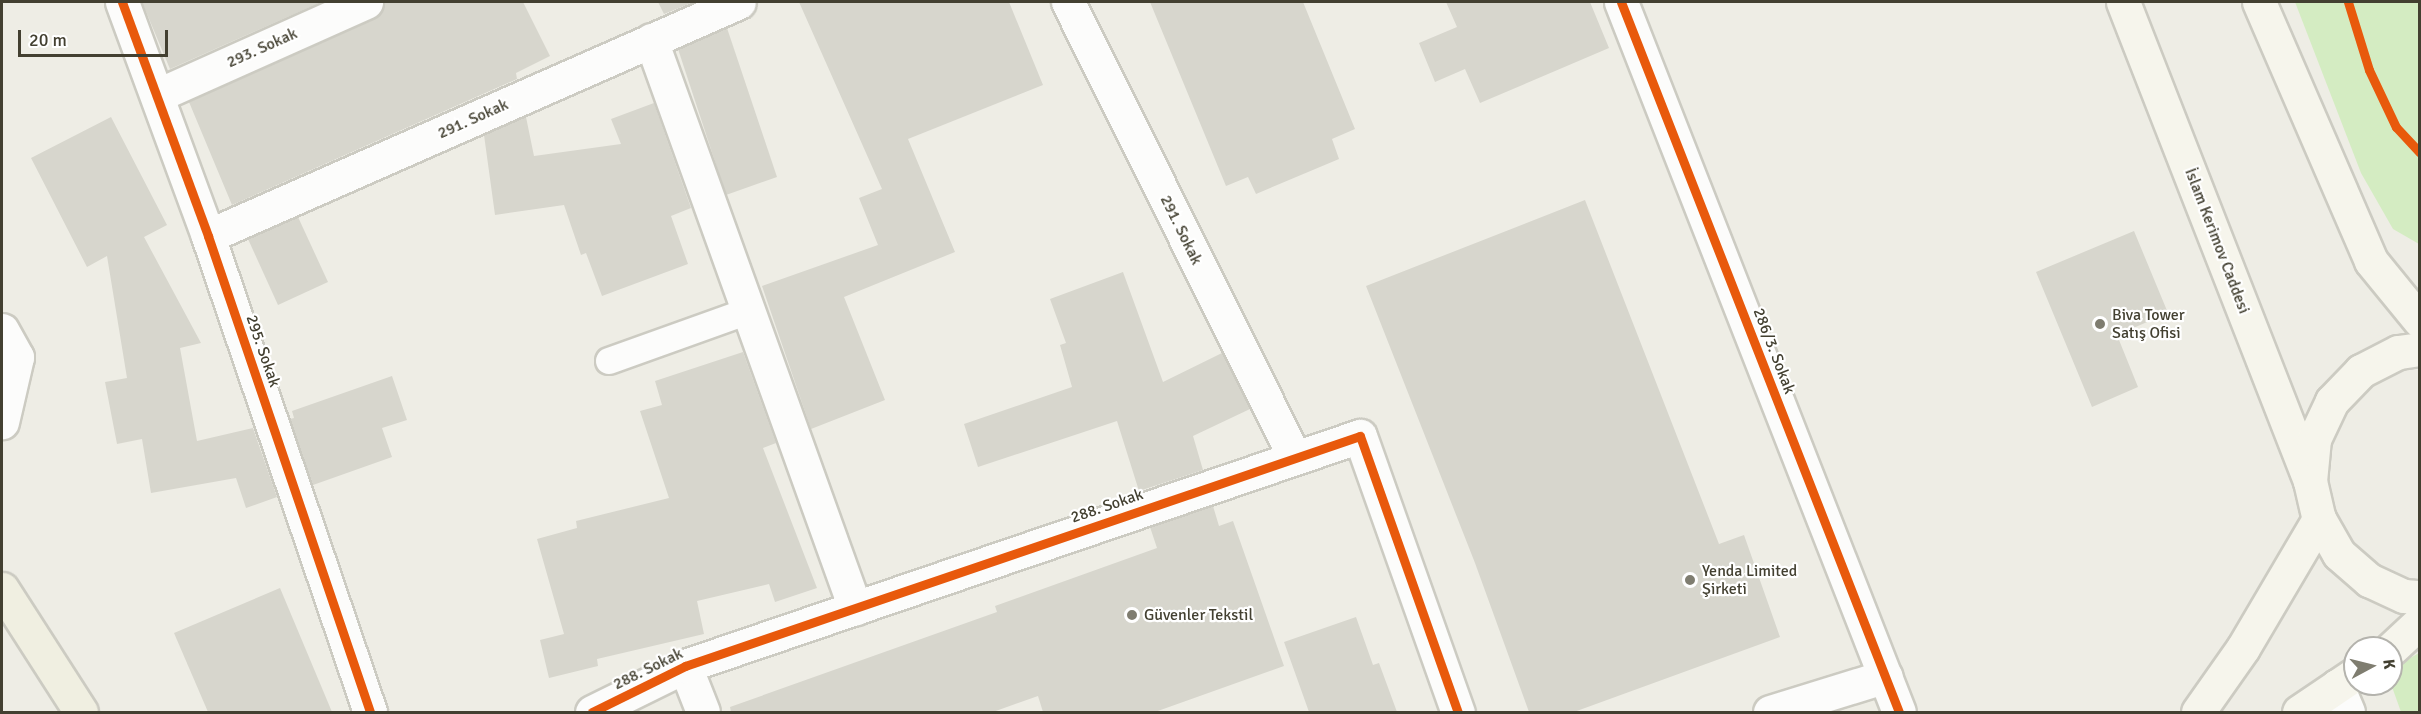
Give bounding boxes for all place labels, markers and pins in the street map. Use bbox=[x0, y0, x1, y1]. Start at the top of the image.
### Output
place label: Biva Tower Satış Ofisi bbox=[2112, 305, 2185, 343]
marker: Biva Tower Satış Ofisi bbox=[2093, 317, 2107, 331]
place label: Yenda Limited Şirketi bbox=[1702, 561, 1797, 599]
marker: Yenda Limited Şirketi bbox=[1683, 573, 1697, 587]
place label: Güvenler Tekstil bbox=[1144, 605, 1253, 625]
marker: Güvenler Tekstil bbox=[1125, 608, 1139, 622]

